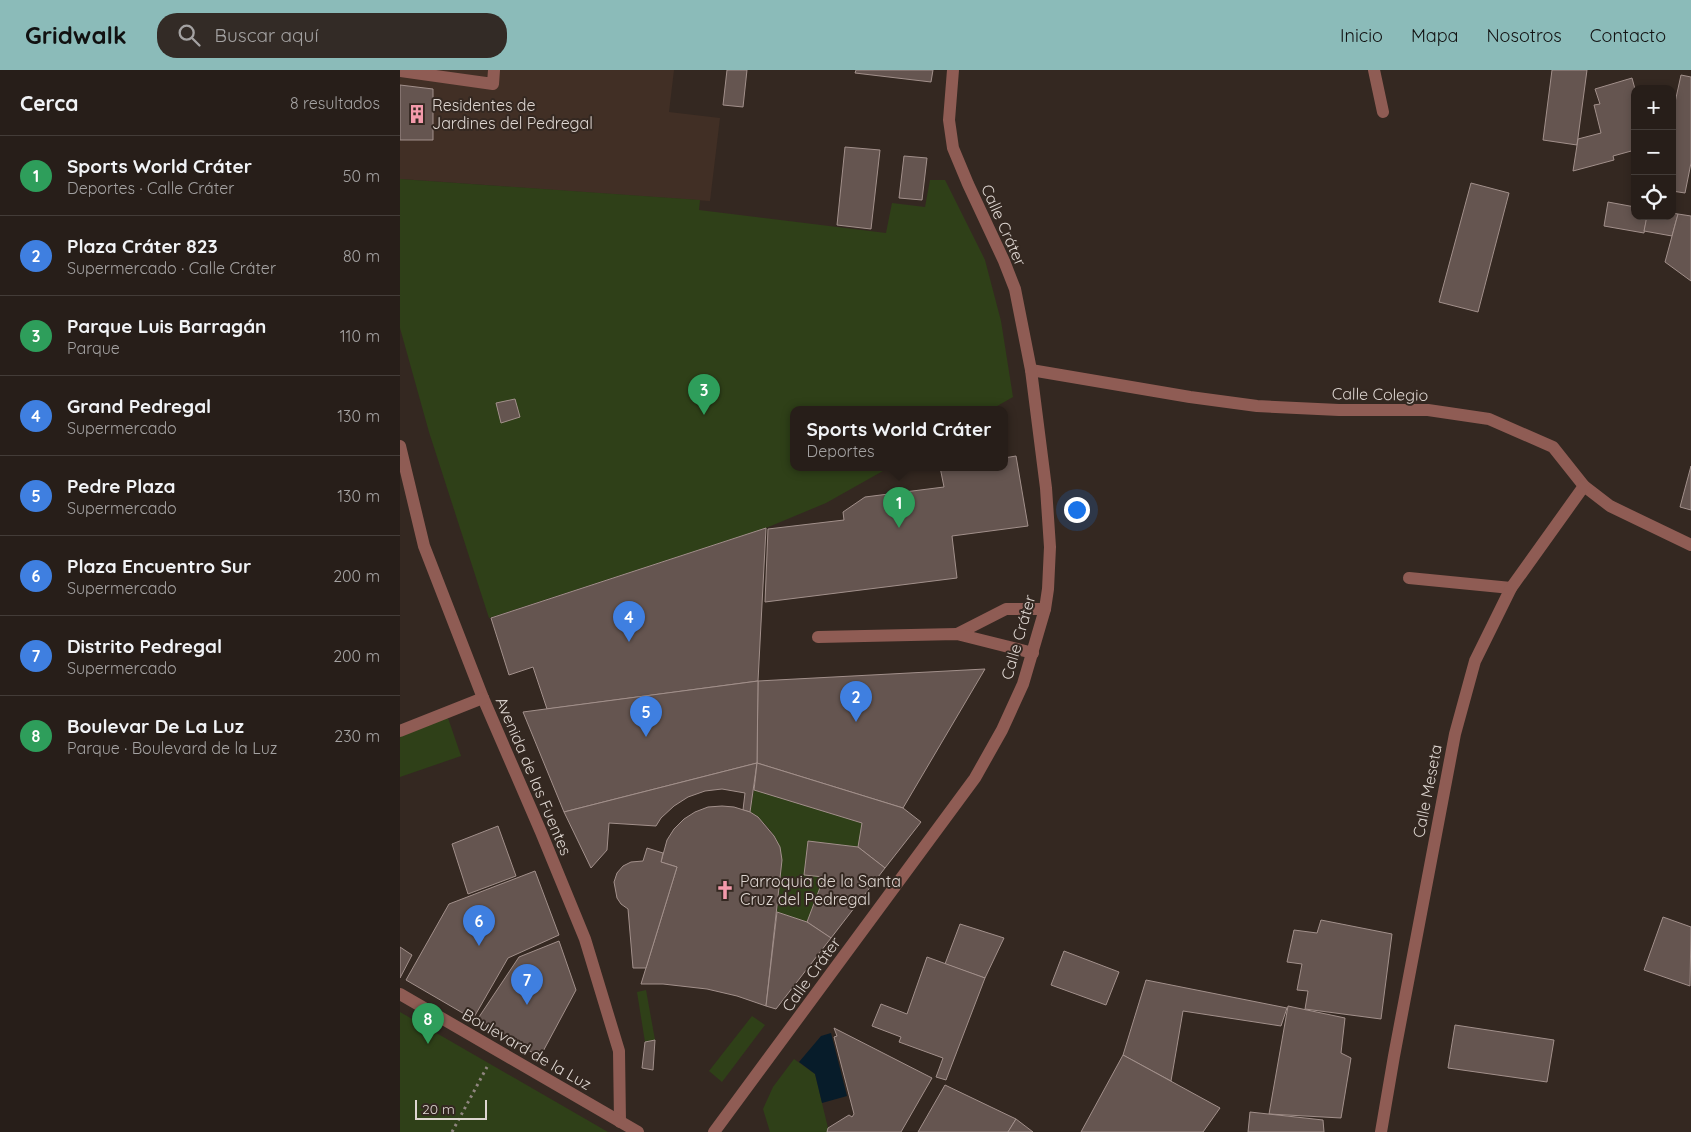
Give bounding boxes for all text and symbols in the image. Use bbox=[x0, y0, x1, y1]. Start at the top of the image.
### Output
search box bbox=[157, 13, 507, 58]
text: Gridwalk bbox=[25, 20, 127, 50]
icon: search bbox=[175, 21, 203, 49]
text: Buscar aquí bbox=[215, 23, 318, 47]
text: Inicio bbox=[1340, 24, 1383, 47]
text: Mapa bbox=[1411, 24, 1459, 47]
text: Nosotros bbox=[1487, 24, 1562, 47]
text: Contacto bbox=[1590, 24, 1666, 47]
map controls bbox=[1631, 85, 1676, 220]
button: + bbox=[1631, 85, 1676, 130]
text: Cerca bbox=[20, 90, 78, 116]
text: 8 resultados bbox=[290, 93, 380, 113]
place label: Residentes de Jardines del Pedregal bbox=[432, 95, 593, 133]
building icon: Residentes de Jardines del Pedregal bbox=[406, 103, 428, 125]
button: − bbox=[1631, 130, 1676, 175]
text: Sports World Cráter bbox=[67, 154, 252, 178]
text: 1 bbox=[33, 166, 39, 186]
text: 50 m bbox=[343, 166, 380, 186]
button: locate bbox=[1631, 175, 1676, 220]
text: Deportes · Calle Cráter bbox=[67, 178, 234, 198]
street label: Calle Cráter bbox=[977, 181, 1031, 269]
text: Plaza Cráter 823 bbox=[67, 234, 218, 258]
text: 2 bbox=[31, 246, 41, 266]
text: 80 m bbox=[343, 246, 380, 266]
text: Supermercado · Calle Cráter bbox=[67, 258, 276, 278]
text: Parque Luis Barragán bbox=[67, 314, 266, 338]
text: 3 bbox=[32, 326, 40, 346]
text: 110 m bbox=[340, 326, 380, 346]
text: Parque bbox=[67, 338, 120, 358]
pin: 3 bbox=[688, 374, 720, 415]
street label: Calle Colegio bbox=[1332, 383, 1428, 405]
text: Grand Pedregal bbox=[67, 394, 211, 418]
text: 4 bbox=[31, 406, 41, 426]
text: 130 m bbox=[337, 406, 380, 426]
popup bbox=[790, 406, 1008, 471]
text: Sports World Cráter bbox=[807, 417, 991, 441]
text: Supermercado bbox=[67, 418, 177, 438]
text: Deportes bbox=[807, 441, 875, 461]
text: Pedre Plaza bbox=[67, 474, 175, 498]
text: 5 bbox=[31, 486, 41, 506]
text: 130 m bbox=[337, 486, 380, 506]
pin: 1 bbox=[883, 487, 915, 528]
your location bbox=[1064, 497, 1090, 523]
text: Supermercado bbox=[67, 498, 177, 518]
text: Plaza Encuentro Sur bbox=[67, 554, 251, 578]
text: 6 bbox=[32, 566, 40, 586]
text: 200 m bbox=[333, 566, 380, 586]
text: Supermercado bbox=[67, 578, 177, 598]
street label: Calle Cráter bbox=[996, 592, 1040, 682]
pin: 4 bbox=[613, 601, 645, 642]
text: Distrito Pedregal bbox=[67, 634, 222, 658]
text: 7 bbox=[32, 646, 40, 666]
text: 200 m bbox=[333, 646, 380, 666]
text: Supermercado bbox=[67, 658, 177, 678]
pin: 2 bbox=[840, 681, 872, 722]
street label: Avenida de las Fuentes bbox=[492, 694, 576, 858]
pin: 5 bbox=[630, 696, 662, 737]
text: Boulevar De La Luz bbox=[67, 714, 244, 738]
text: 8 bbox=[32, 726, 40, 746]
text: 230 m bbox=[334, 726, 380, 746]
text: Parque · Boulevard de la Luz bbox=[67, 738, 277, 758]
street label: Calle Meseta bbox=[1408, 743, 1446, 839]
place label: Parroquia de la Santa Cruz del Pedregal bbox=[740, 871, 901, 909]
church icon: Parroquia de la Santa Cruz del Pedregal bbox=[714, 879, 736, 901]
pin: 6 bbox=[463, 905, 495, 946]
street label: Calle Cráter bbox=[777, 933, 845, 1015]
pin: 7 bbox=[511, 964, 543, 1005]
pin: 8 bbox=[412, 1003, 444, 1044]
street label: Boulevard de la Luz bbox=[459, 1004, 595, 1094]
scale bar bbox=[415, 1097, 488, 1120]
text: 20 m bbox=[422, 1100, 455, 1118]

